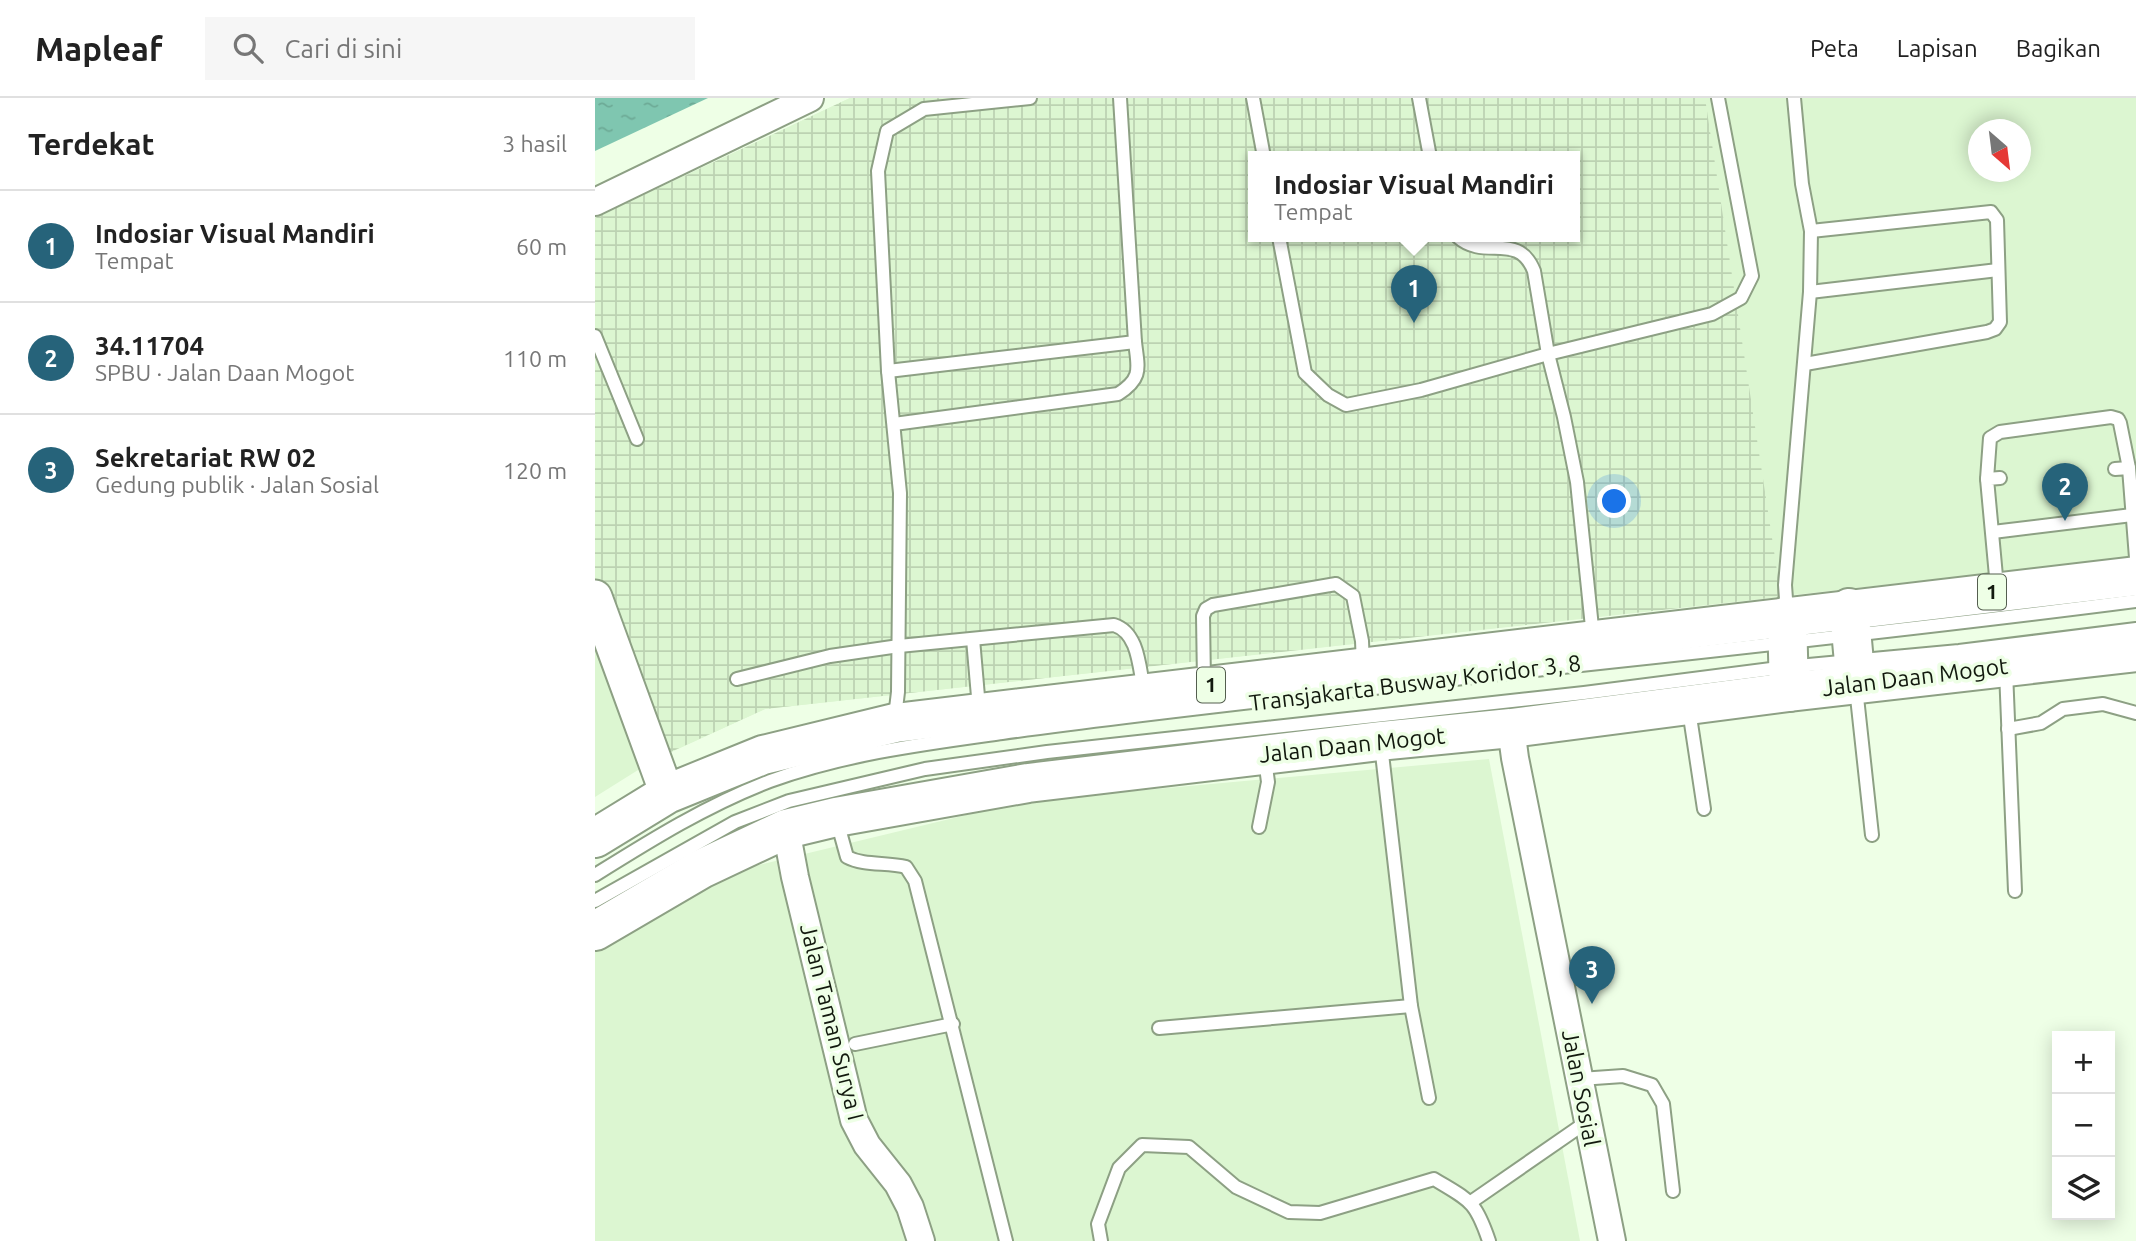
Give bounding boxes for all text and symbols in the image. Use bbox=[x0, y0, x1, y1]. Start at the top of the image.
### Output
search box bbox=[205, 17, 695, 80]
icon: search bbox=[229, 29, 267, 67]
text: Mapleaf bbox=[35, 30, 163, 67]
text: Cari di sini bbox=[285, 34, 402, 63]
text: Peta bbox=[1810, 35, 1859, 62]
text: Lapisan bbox=[1897, 35, 1978, 62]
text: Bagikan bbox=[2016, 35, 2101, 62]
north arrow bbox=[1968, 119, 2031, 182]
text: Terdekat bbox=[28, 127, 154, 161]
text: 3 hasil bbox=[502, 131, 567, 156]
popup bbox=[1248, 151, 1580, 242]
text: Indosiar Visual Mandiri bbox=[1274, 170, 1554, 199]
text: Tempat bbox=[1274, 199, 1353, 224]
text: Indosiar Visual Mandiri bbox=[95, 219, 375, 248]
text: 1 bbox=[45, 234, 57, 259]
text: 60 m bbox=[516, 234, 567, 259]
text: Tempat bbox=[95, 248, 174, 273]
pin: 1 bbox=[1391, 265, 1437, 323]
text: 34.11704 bbox=[95, 331, 204, 360]
text: 2 bbox=[45, 346, 57, 371]
text: 110 m bbox=[503, 346, 567, 371]
text: SPBU · Jalan Daan Mogot bbox=[95, 360, 354, 385]
text: Sekretariat RW 02 bbox=[95, 443, 316, 472]
text: 3 bbox=[45, 458, 57, 483]
text: 120 m bbox=[503, 458, 567, 483]
pin: 2 bbox=[2042, 463, 2088, 521]
text: Gedung publik · Jalan Sosial bbox=[95, 472, 379, 497]
your location bbox=[1597, 484, 1631, 518]
road number: 1 bbox=[1978, 574, 2006, 610]
street label: Transjakarta Busway Koridor 3, 8 bbox=[1248, 650, 1582, 715]
street label: Jalan Daan Mogot bbox=[1821, 653, 2009, 700]
road number: 1 bbox=[1197, 668, 1225, 702]
street label: Jalan Daan Mogot bbox=[1258, 722, 1446, 767]
street label: Jalan Taman Surya I bbox=[796, 921, 869, 1123]
pin: 3 bbox=[1569, 946, 1615, 1004]
street label: Jalan Sosial bbox=[1558, 1027, 1605, 1148]
map controls bbox=[2052, 1031, 2115, 1220]
button: + bbox=[2052, 1031, 2115, 1094]
button: − bbox=[2052, 1094, 2115, 1157]
button: layers bbox=[2052, 1157, 2115, 1220]

